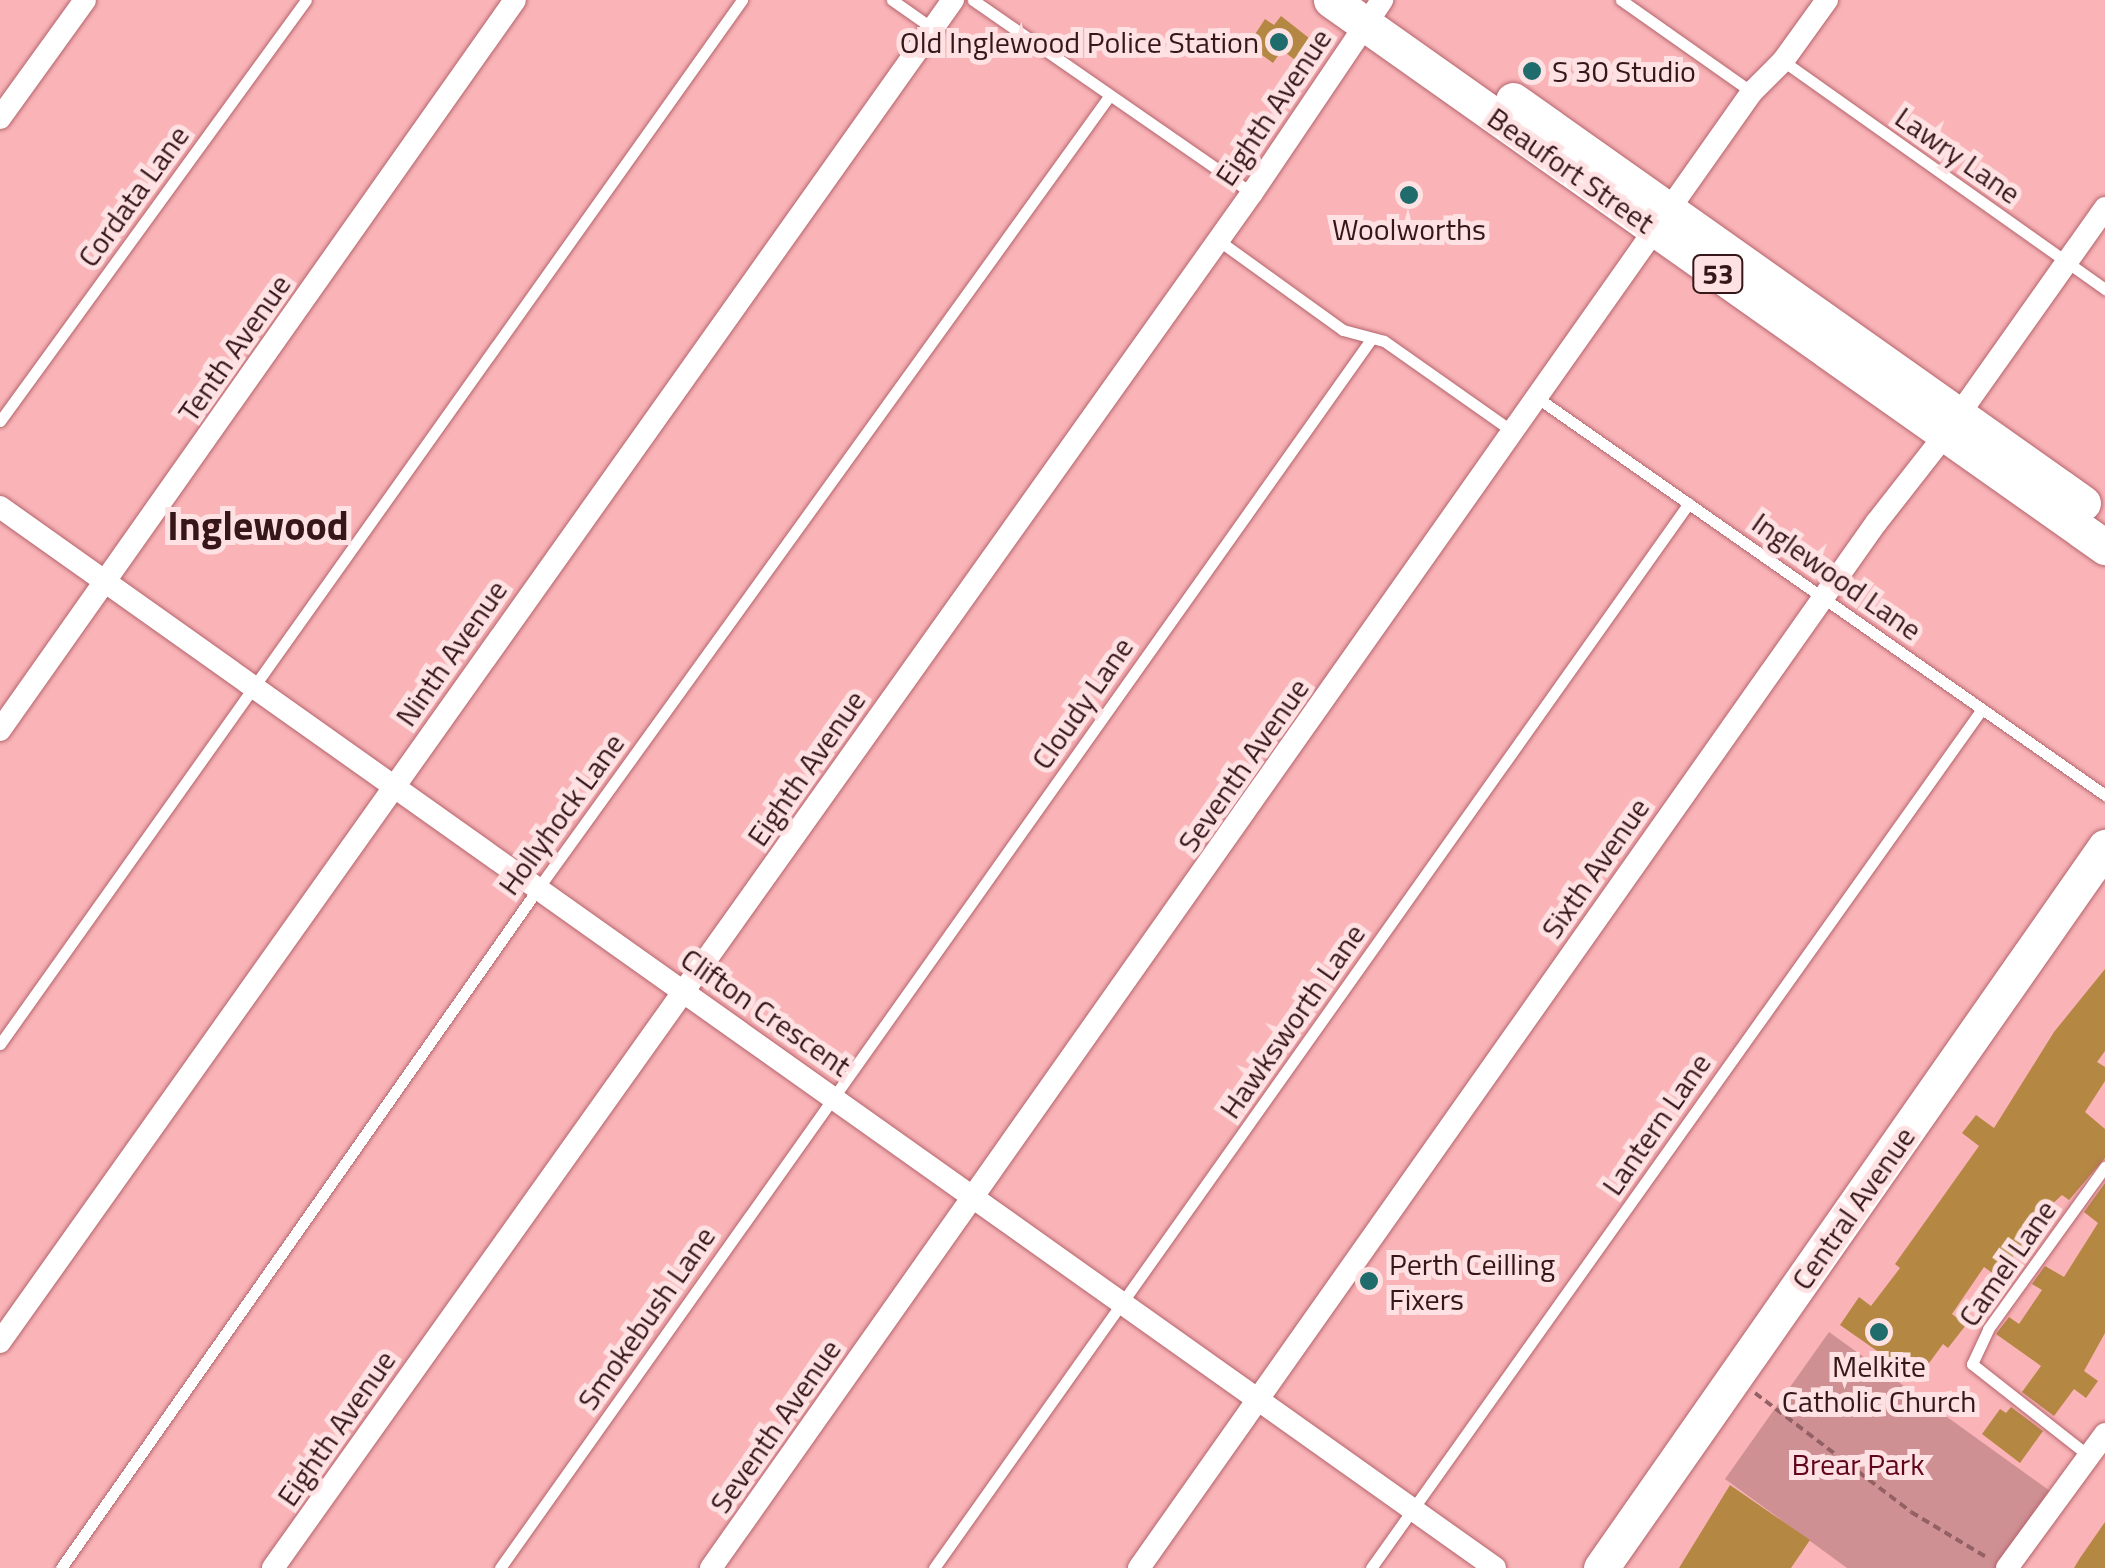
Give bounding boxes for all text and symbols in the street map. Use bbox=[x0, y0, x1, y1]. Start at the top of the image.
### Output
street label: Eighth Avenue bbox=[1207, 22, 1339, 192]
place label: Old Inglewood Police Station bbox=[900, 24, 1259, 60]
marker: Old Inglewood Police Station bbox=[1268, 31, 1290, 53]
place label: S 30 Studio bbox=[1552, 53, 1696, 89]
marker: S 30 Studio bbox=[1521, 60, 1543, 82]
street label: Beaufort Street bbox=[1481, 99, 1661, 241]
street label: Lawry Lane bbox=[1889, 99, 2027, 211]
street label: Cordata Lane bbox=[70, 118, 196, 274]
marker: Woolworths bbox=[1398, 184, 1420, 206]
place label: Woolworths bbox=[1332, 211, 1486, 247]
road number: 53 bbox=[1690, 251, 1746, 297]
street label: Tenth Avenue bbox=[170, 268, 298, 428]
district label: Inglewood bbox=[167, 502, 349, 550]
street label: Inglewood Lane bbox=[1745, 504, 1929, 648]
street label: Ninth Avenue bbox=[388, 573, 514, 733]
street label: Cloudy Lane bbox=[1023, 630, 1141, 776]
street label: Seventh Avenue bbox=[1170, 671, 1316, 859]
street label: Eighth Avenue bbox=[739, 683, 873, 853]
street label: Hollyhock Lane bbox=[490, 726, 632, 902]
street label: Sixth Avenue bbox=[1533, 791, 1657, 945]
street label: Hawksworth Lane bbox=[1212, 917, 1372, 1125]
street label: Clifton Crescent bbox=[674, 940, 858, 1084]
street label: Lantern Lane bbox=[1594, 1046, 1718, 1202]
street label: Central Avenue bbox=[1784, 1120, 1922, 1296]
street label: Camel Lane bbox=[1950, 1193, 2064, 1333]
street label: Smokebush Lane bbox=[569, 1219, 723, 1417]
place label: Perth Ceilling Fixers bbox=[1389, 1246, 1555, 1316]
marker: Perth Ceilling Fixers bbox=[1358, 1270, 1380, 1292]
marker: Melkite Catholic Church bbox=[1868, 1321, 1890, 1343]
street label: Seventh Avenue bbox=[702, 1332, 848, 1520]
street label: Eighth Avenue bbox=[269, 1343, 403, 1513]
place label: Melkite Catholic Church bbox=[1782, 1348, 1976, 1418]
park label: Brear Park bbox=[1791, 1446, 1925, 1482]

